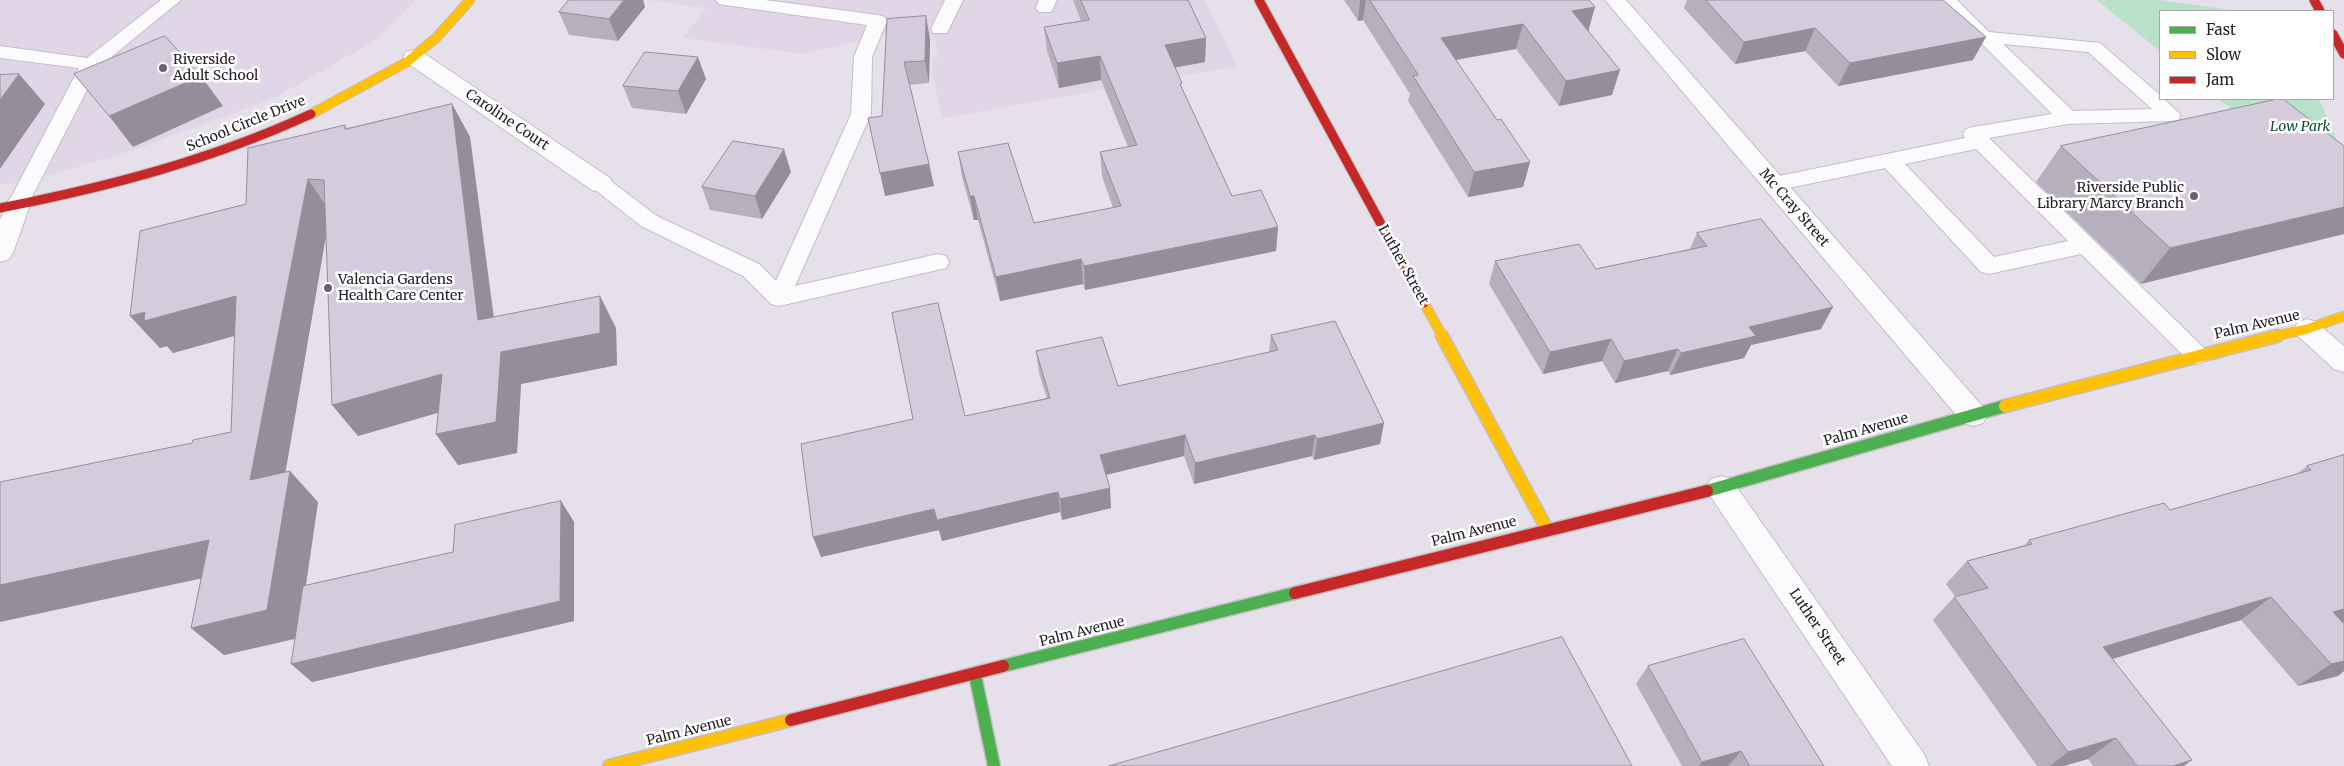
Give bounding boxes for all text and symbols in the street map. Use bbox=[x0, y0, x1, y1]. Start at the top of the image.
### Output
legend bbox=[2159, 10, 2334, 100]
text: Fast bbox=[2206, 20, 2236, 39]
text: Slow bbox=[2206, 45, 2241, 64]
place label: Riverside Adult School bbox=[173, 52, 258, 84]
marker: Riverside Adult School bbox=[157, 62, 169, 74]
text: Jam bbox=[2206, 70, 2234, 89]
street label: Caroline Court bbox=[462, 86, 552, 154]
street label: School Circle Drive bbox=[184, 93, 308, 155]
park label: Low Park bbox=[2270, 119, 2330, 135]
street label: Mc Cray Street bbox=[1756, 165, 1832, 251]
place label: Riverside Public Library Marcy Branch bbox=[2037, 180, 2184, 212]
marker: Riverside Public Library Marcy Branch bbox=[2188, 190, 2200, 202]
street label: Luther Street bbox=[1374, 222, 1432, 308]
place label: Valencia Gardens Health Care Center bbox=[338, 272, 463, 304]
marker: Valencia Gardens Health Care Center bbox=[322, 282, 334, 294]
street label: Palm Avenue bbox=[2213, 307, 2301, 343]
street label: Palm Avenue bbox=[1822, 410, 1910, 450]
street label: Palm Avenue bbox=[1430, 513, 1518, 551]
street label: Luther Street bbox=[1785, 586, 1849, 668]
street label: Palm Avenue bbox=[1038, 613, 1126, 651]
street label: Palm Avenue bbox=[645, 712, 733, 750]

